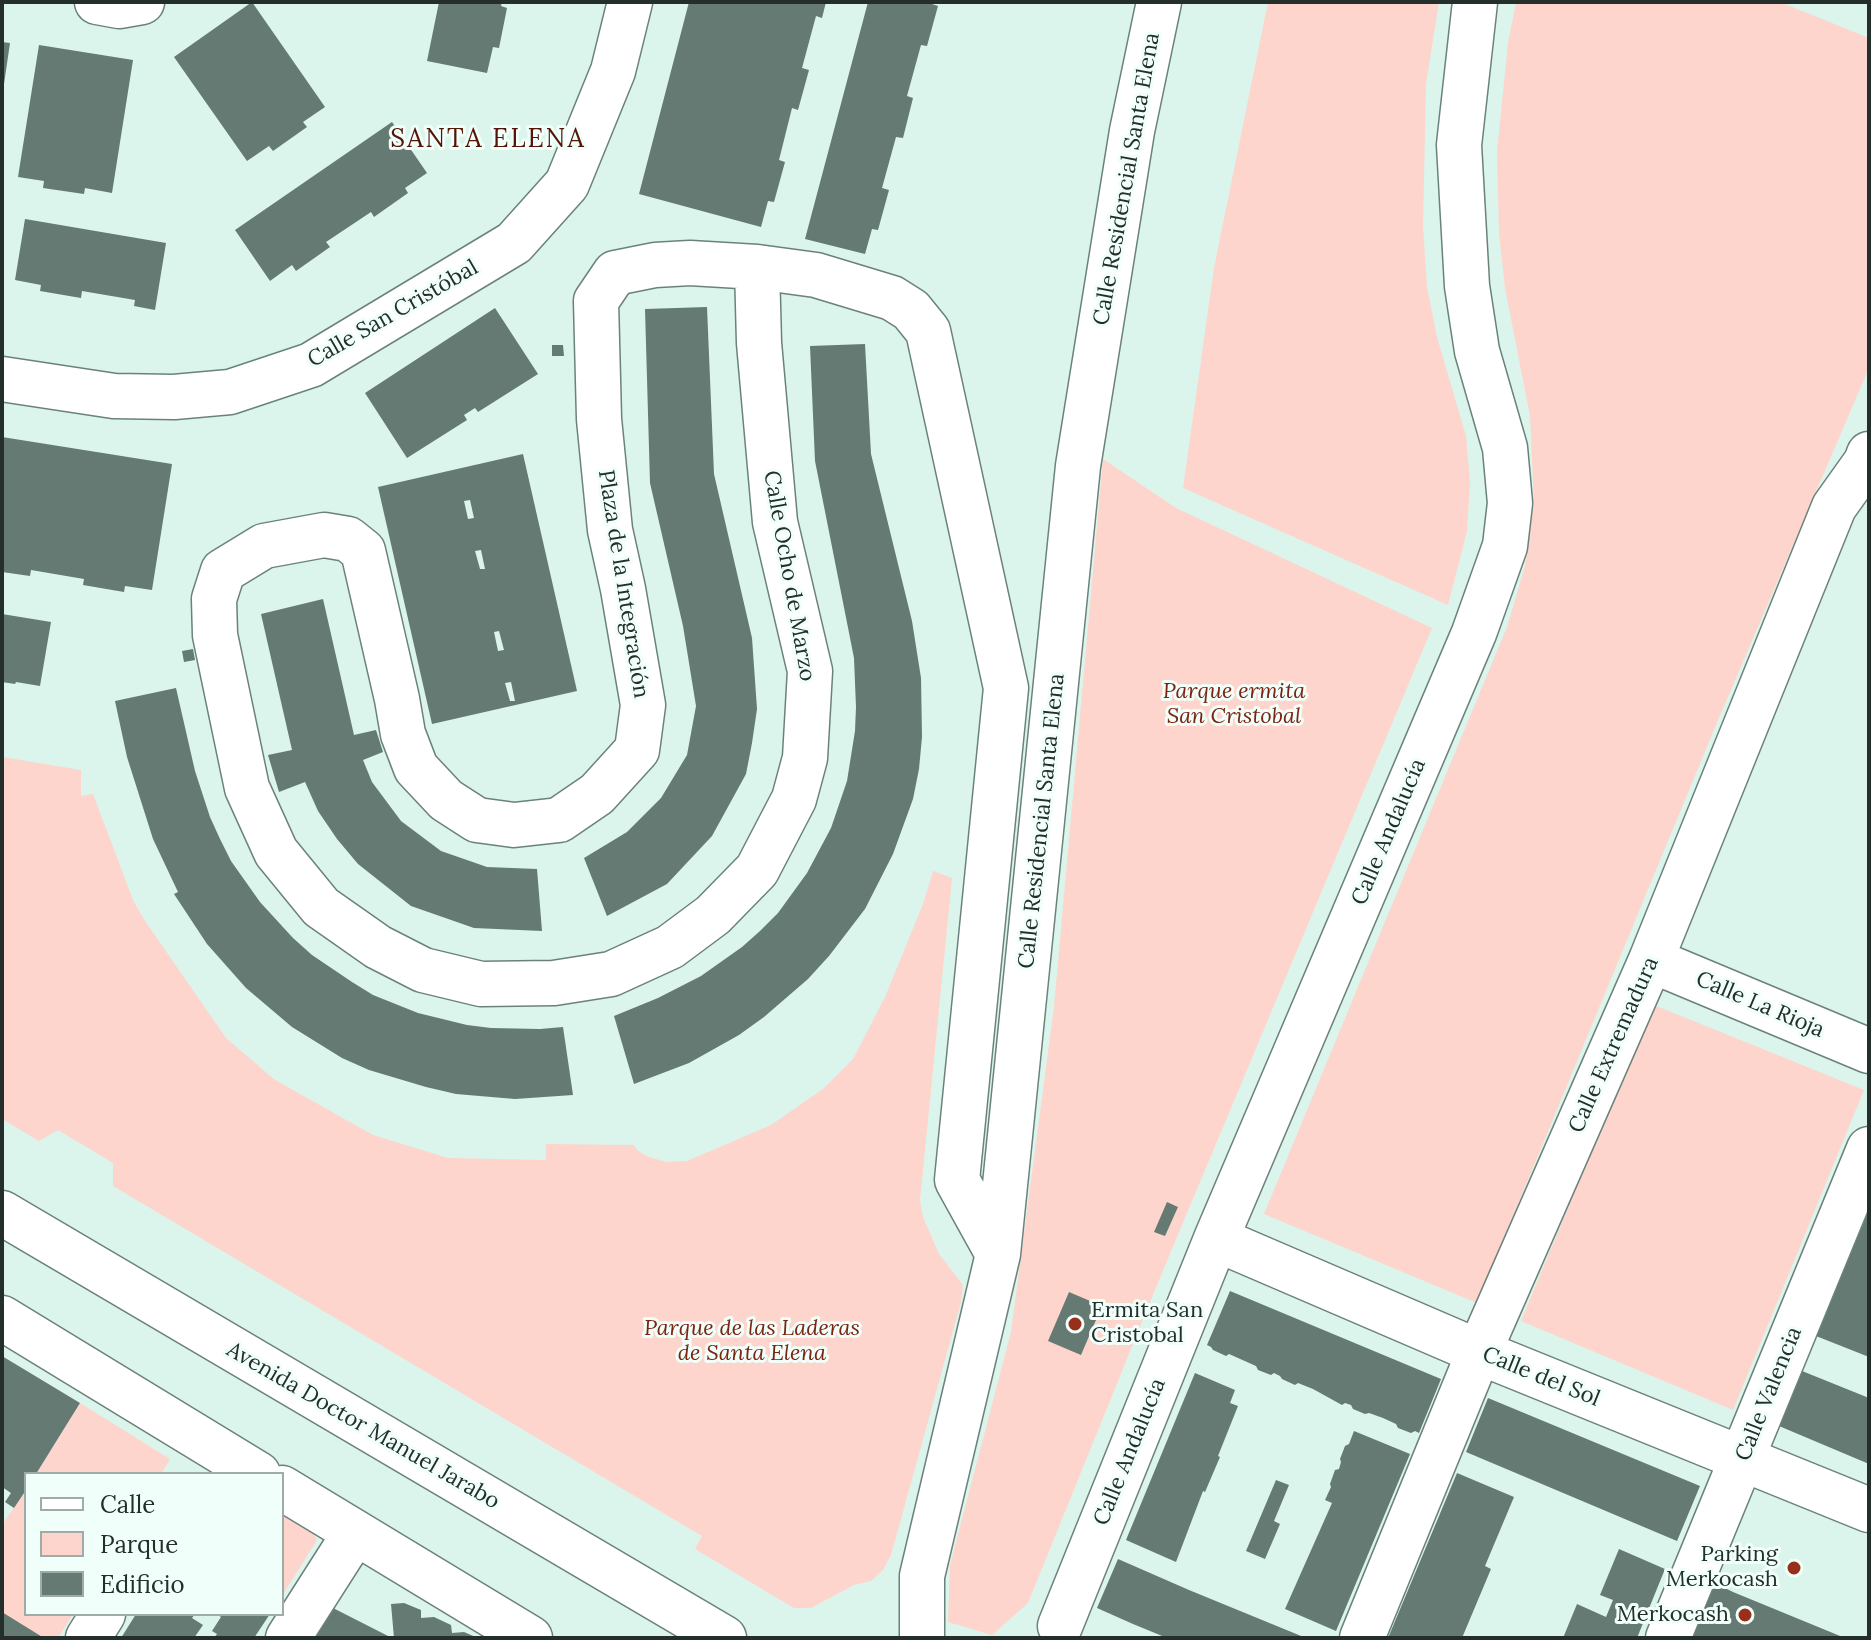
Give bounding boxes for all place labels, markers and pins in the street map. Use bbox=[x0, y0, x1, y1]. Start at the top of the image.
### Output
place label: Ermita San Cristobal bbox=[1091, 1298, 1203, 1350]
marker: Ermita San Cristobal bbox=[1066, 1315, 1084, 1333]
place label: Parking Merkocash bbox=[1666, 1542, 1778, 1594]
marker: Parking Merkocash bbox=[1785, 1559, 1803, 1577]
place label: Merkocash bbox=[1617, 1602, 1729, 1628]
marker: Merkocash bbox=[1736, 1606, 1754, 1624]

